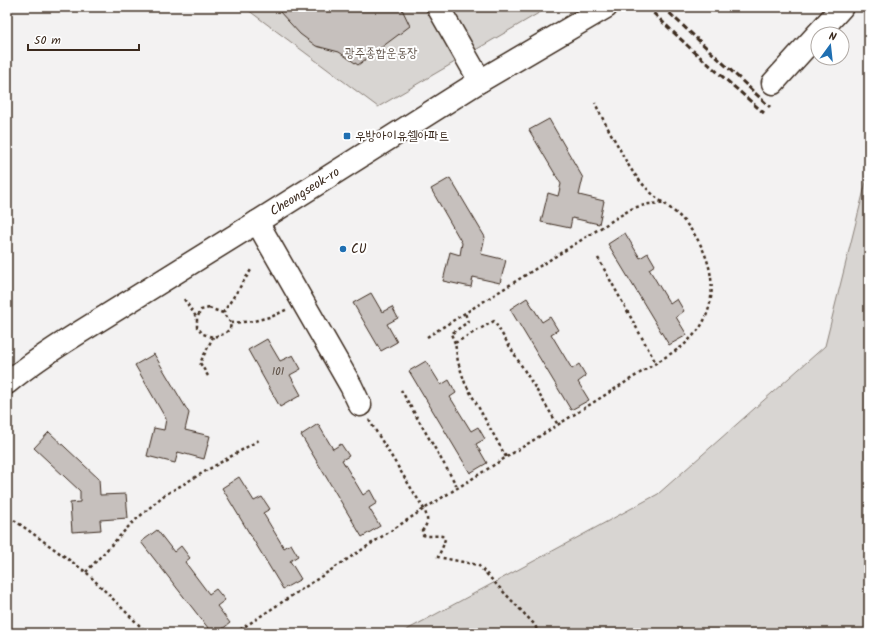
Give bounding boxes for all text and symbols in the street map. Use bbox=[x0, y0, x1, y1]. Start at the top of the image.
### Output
scale bar bbox=[28, 26, 139, 52]
north arrow bbox=[810, 26, 850, 66]
text: N bbox=[827, 28, 838, 47]
text: 50 m bbox=[34, 31, 61, 50]
park label: 광주종합운동장 bbox=[344, 43, 418, 64]
place label: 우방아이유쉘아파트 bbox=[355, 126, 449, 147]
marker: 우방아이유쉘아파트 bbox=[342, 131, 352, 141]
street label: Cheongseok-ro bbox=[266, 162, 344, 222]
place label: CU bbox=[351, 239, 367, 260]
marker: CU bbox=[338, 244, 348, 254]
house number: 101 bbox=[272, 363, 284, 381]

